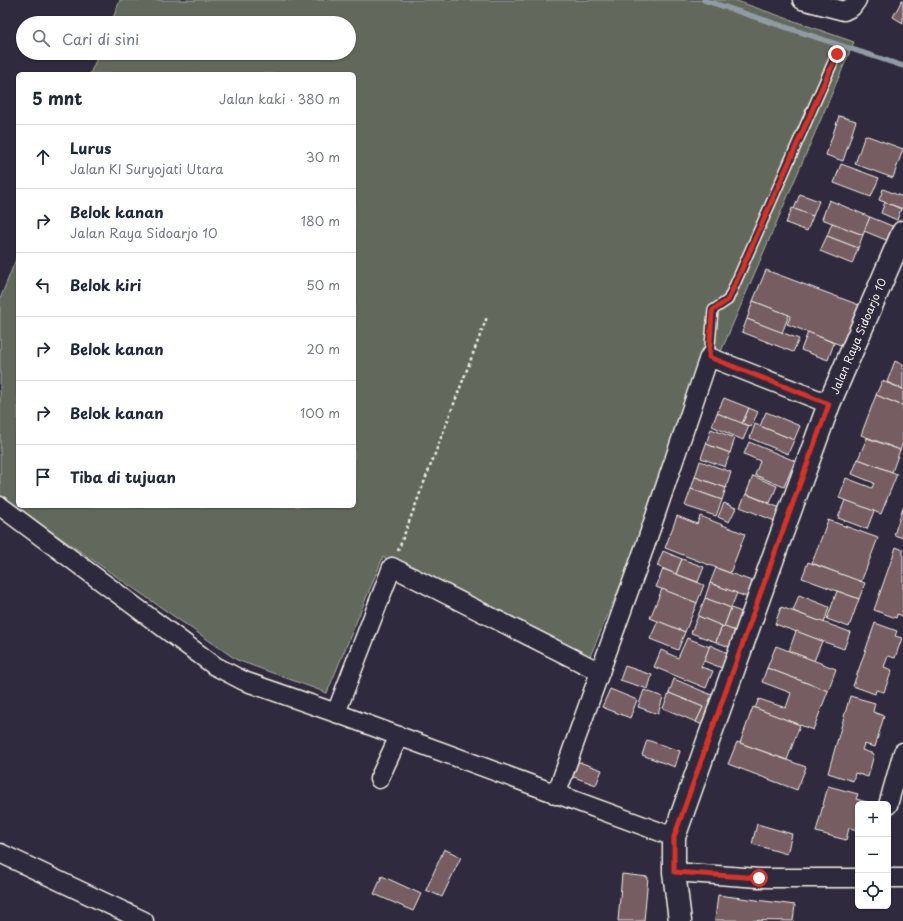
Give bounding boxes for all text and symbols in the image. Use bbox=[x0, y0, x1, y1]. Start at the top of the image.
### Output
search box bbox=[16, 16, 356, 60]
icon: search bbox=[30, 27, 52, 49]
text: Cari di sini bbox=[62, 27, 139, 50]
route end bbox=[828, 45, 846, 63]
text: 5 mnt bbox=[32, 85, 83, 111]
text: Jalan kaki · 380 m bbox=[219, 89, 340, 108]
text: Lurus bbox=[70, 136, 111, 159]
icon: ahead bbox=[32, 146, 54, 168]
text: 30 m bbox=[306, 147, 340, 166]
text: Jalan KI Suryojati Utara bbox=[70, 159, 224, 178]
text: Belok kanan bbox=[70, 200, 164, 223]
icon: right bbox=[32, 210, 54, 232]
text: 180 m bbox=[301, 211, 340, 230]
text: Jalan Raya Sidoarjo 10 bbox=[70, 223, 218, 242]
text: Belok kiri bbox=[70, 273, 141, 296]
icon: left bbox=[32, 274, 54, 296]
text: 50 m bbox=[306, 275, 340, 294]
street label: Jalan Raya Sidoarjo 10 bbox=[826, 275, 890, 397]
text: Belok kanan bbox=[70, 337, 164, 360]
icon: right bbox=[32, 338, 54, 360]
text: 20 m bbox=[306, 339, 340, 358]
text: Belok kanan bbox=[70, 401, 164, 424]
icon: right bbox=[32, 402, 54, 424]
text: 100 m bbox=[300, 403, 340, 422]
text: Tiba di tujuan bbox=[70, 465, 176, 488]
icon: arrive bbox=[32, 466, 54, 488]
map controls bbox=[855, 801, 891, 909]
button: + bbox=[855, 801, 891, 837]
button: − bbox=[855, 837, 891, 873]
route start bbox=[750, 869, 768, 887]
button: locate bbox=[855, 873, 891, 909]

